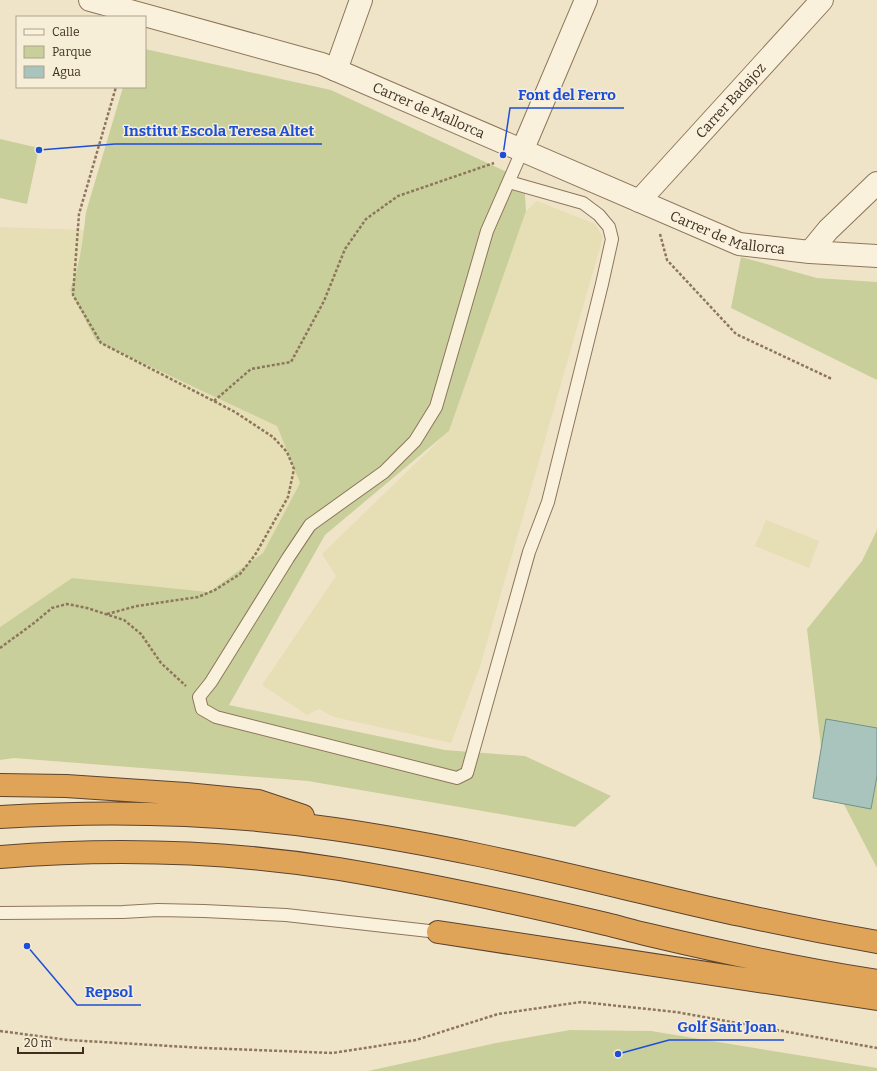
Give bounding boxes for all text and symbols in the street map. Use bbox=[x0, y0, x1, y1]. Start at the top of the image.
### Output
legend bbox=[16, 16, 146, 88]
text: Calle bbox=[52, 25, 80, 39]
text: Parque bbox=[52, 45, 91, 59]
street label: Carrer Badajoz bbox=[692, 59, 769, 142]
text: Agua bbox=[52, 65, 81, 79]
street label: Carrer de Mallorca bbox=[370, 78, 488, 142]
callout: Font del Ferro bbox=[510, 81, 624, 108]
text: Font del Ferro bbox=[518, 86, 616, 104]
callout: Institut Escola Teresa Altet bbox=[115, 117, 322, 144]
text: Institut Escola Teresa Altet bbox=[124, 122, 314, 140]
street label: Carrer de Mallorca bbox=[668, 207, 786, 258]
callout: Repsol bbox=[77, 978, 141, 1005]
text: Repsol bbox=[85, 983, 133, 1001]
callout: Golf Sant Joan bbox=[669, 1013, 784, 1040]
text: Golf Sant Joan bbox=[677, 1018, 777, 1036]
scale bar bbox=[18, 1029, 83, 1055]
text: 20 m bbox=[24, 1036, 53, 1050]

